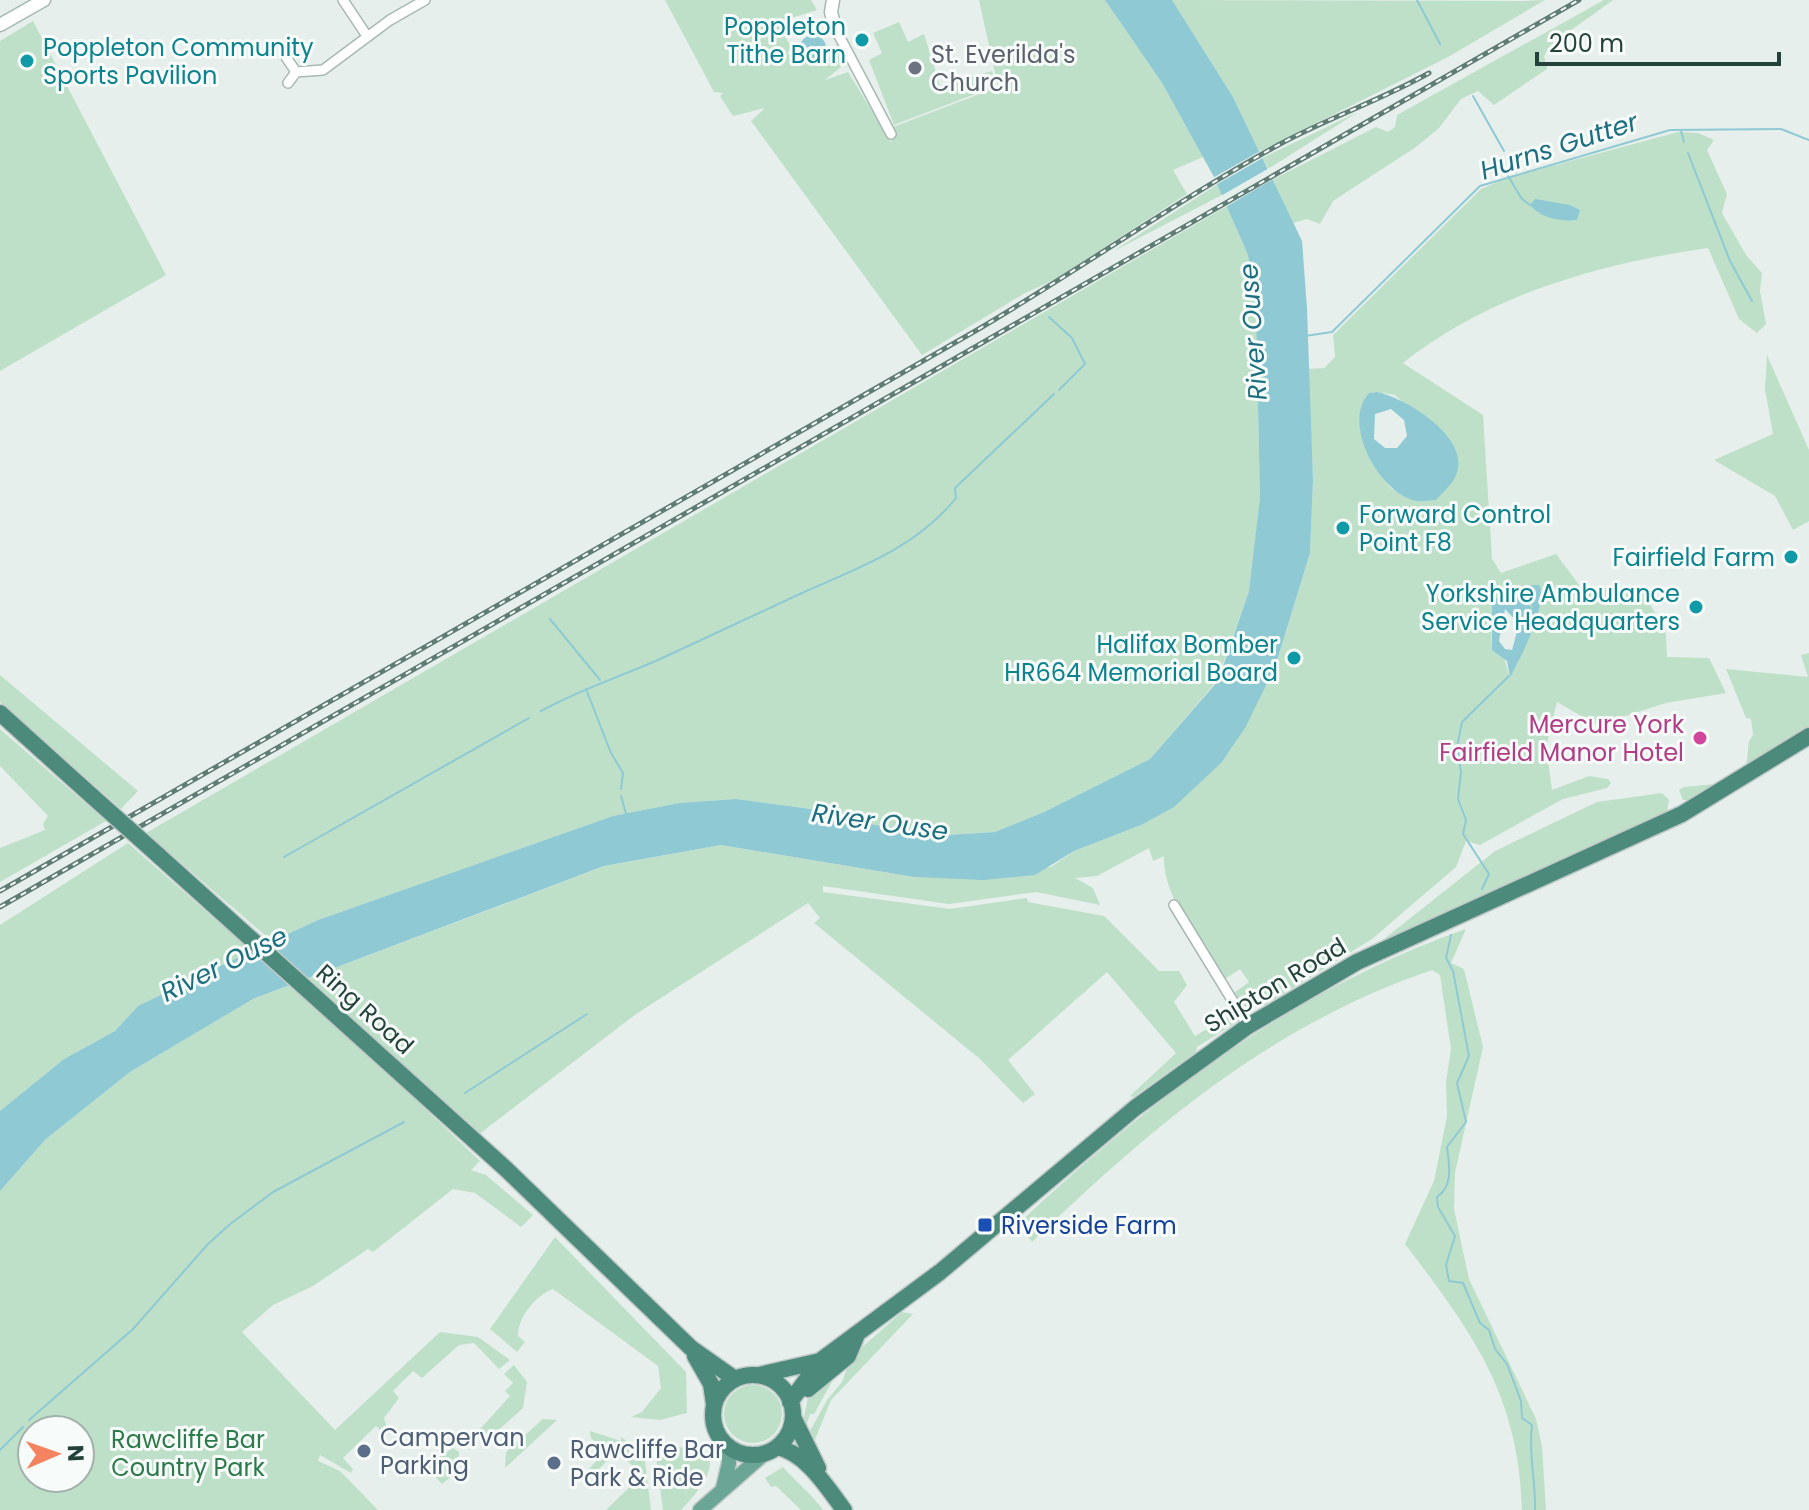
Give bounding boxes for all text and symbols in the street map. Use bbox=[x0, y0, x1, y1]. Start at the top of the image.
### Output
place label: Poppleton Tithe Barn bbox=[724, 10, 846, 71]
scale bar bbox=[1537, 16, 1779, 66]
text: 200 m bbox=[1549, 27, 1624, 60]
place label: Poppleton Community Sports Pavilion bbox=[43, 31, 314, 92]
marker: Poppleton Tithe Barn bbox=[853, 31, 871, 49]
place label: St. Everilda's Church bbox=[931, 38, 1075, 99]
marker: Poppleton Community Sports Pavilion bbox=[18, 52, 36, 70]
marker: St. Everilda's Church bbox=[906, 59, 924, 77]
water label: Hurns Gutter bbox=[1476, 103, 1644, 188]
water label: River Ouse bbox=[1230, 262, 1276, 402]
place label: Forward Control Point F8 bbox=[1359, 498, 1551, 559]
marker: Forward Control Point F8 bbox=[1334, 519, 1352, 537]
place label: Fairfield Farm bbox=[1613, 541, 1775, 574]
marker: Fairfield Farm bbox=[1782, 548, 1800, 566]
place label: Yorkshire Ambulance Service Headquarters bbox=[1421, 577, 1680, 638]
marker: Yorkshire Ambulance Service Headquarters bbox=[1687, 598, 1705, 616]
place label: Halifax Bomber HR664 Memorial Board bbox=[1004, 628, 1278, 689]
marker: Halifax Bomber HR664 Memorial Board bbox=[1285, 649, 1303, 667]
place label: Mercure York Fairfield Manor Hotel bbox=[1439, 708, 1685, 769]
marker: Mercure York Fairfield Manor Hotel bbox=[1691, 729, 1709, 747]
water label: River Ouse bbox=[810, 795, 950, 849]
water label: River Ouse bbox=[154, 918, 294, 1010]
street label: Shipton Road bbox=[1198, 930, 1352, 1040]
street label: Ring Road bbox=[309, 956, 421, 1062]
place label: Riverside Farm bbox=[1001, 1209, 1177, 1242]
marker: Riverside Farm bbox=[976, 1216, 994, 1234]
north arrow bbox=[16, 1414, 96, 1494]
place label: Campervan Parking bbox=[380, 1421, 525, 1482]
park label: Rawcliffe Bar Country Park bbox=[111, 1423, 265, 1484]
place label: Rawcliffe Bar Park & Ride bbox=[570, 1433, 724, 1494]
marker: Campervan Parking bbox=[355, 1442, 373, 1460]
text: N bbox=[60, 1445, 91, 1462]
marker: Rawcliffe Bar Park & Ride bbox=[545, 1454, 563, 1472]

